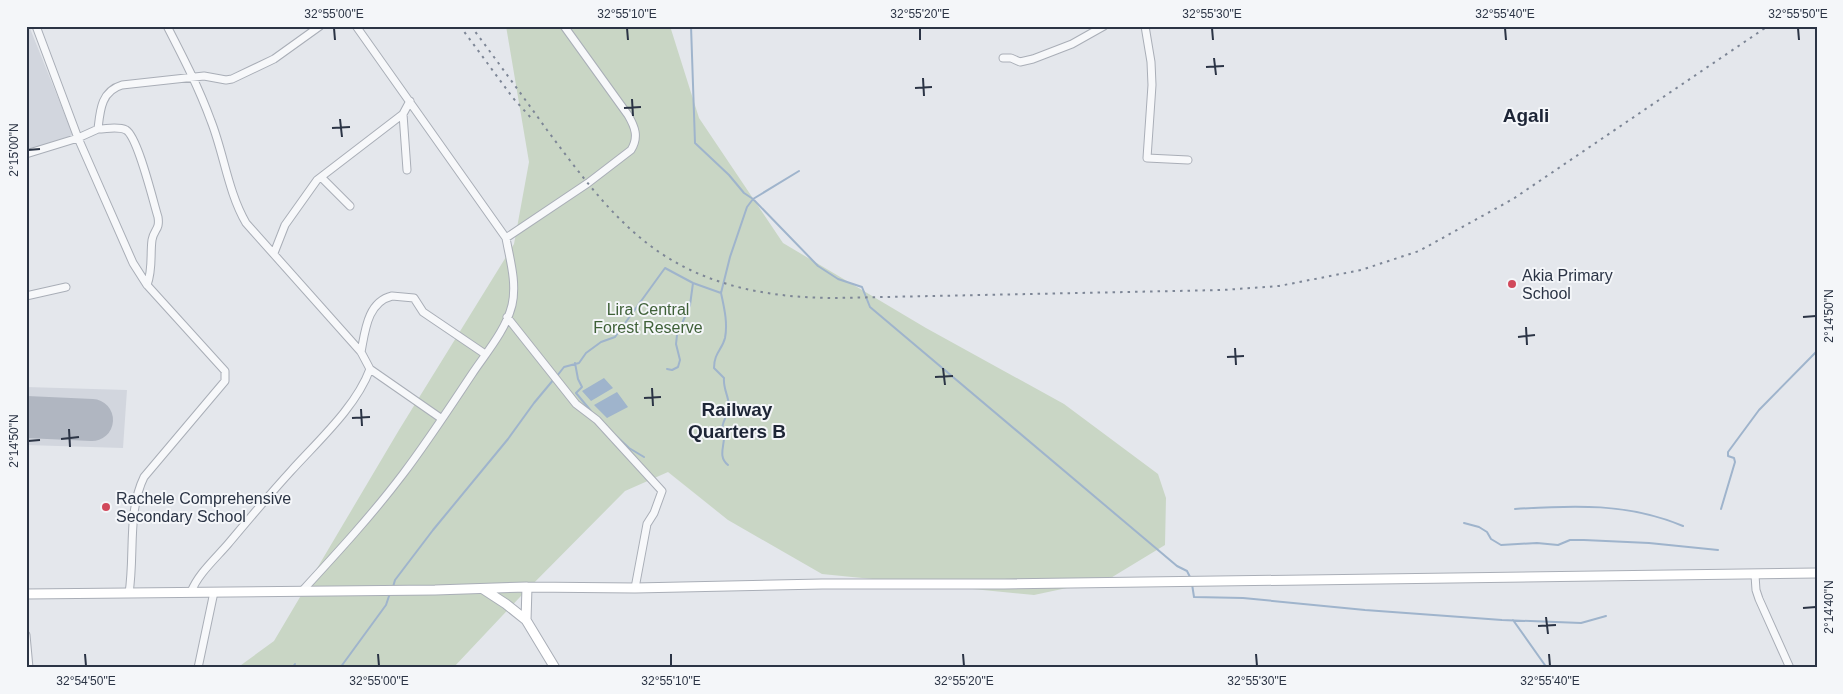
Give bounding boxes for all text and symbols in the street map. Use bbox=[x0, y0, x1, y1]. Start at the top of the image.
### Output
text: 32°55'00"E bbox=[304, 7, 364, 21]
text: 32°55'10"E bbox=[597, 7, 657, 21]
text: 32°55'20"E bbox=[890, 7, 950, 21]
text: 32°55'30"E bbox=[1182, 7, 1242, 21]
text: 32°55'40"E bbox=[1475, 7, 1535, 21]
text: 32°55'50"E bbox=[1768, 7, 1828, 21]
district label: Agali bbox=[1503, 105, 1549, 126]
text: 2°15'00"N bbox=[7, 123, 21, 177]
place label: Akia Primary School bbox=[1522, 267, 1613, 302]
marker: Akia Primary School bbox=[1506, 278, 1518, 290]
text: 2°14'50"N bbox=[1822, 289, 1836, 343]
park label: Lira Central Forest Reserve bbox=[593, 301, 703, 336]
district label: Railway Quarters B bbox=[688, 399, 786, 442]
text: 2°14'50"N bbox=[7, 414, 21, 468]
place label: Rachele Comprehensive Secondary School bbox=[116, 490, 291, 525]
marker: Rachele Comprehensive Secondary School bbox=[100, 501, 112, 513]
text: 2°14'40"N bbox=[1822, 580, 1836, 634]
text: 32°54'50"E bbox=[56, 674, 116, 688]
text: 32°55'00"E bbox=[349, 674, 409, 688]
text: 32°55'10"E bbox=[641, 674, 701, 688]
text: 32°55'20"E bbox=[934, 674, 994, 688]
text: 32°55'30"E bbox=[1227, 674, 1287, 688]
text: 32°55'40"E bbox=[1520, 674, 1580, 688]

